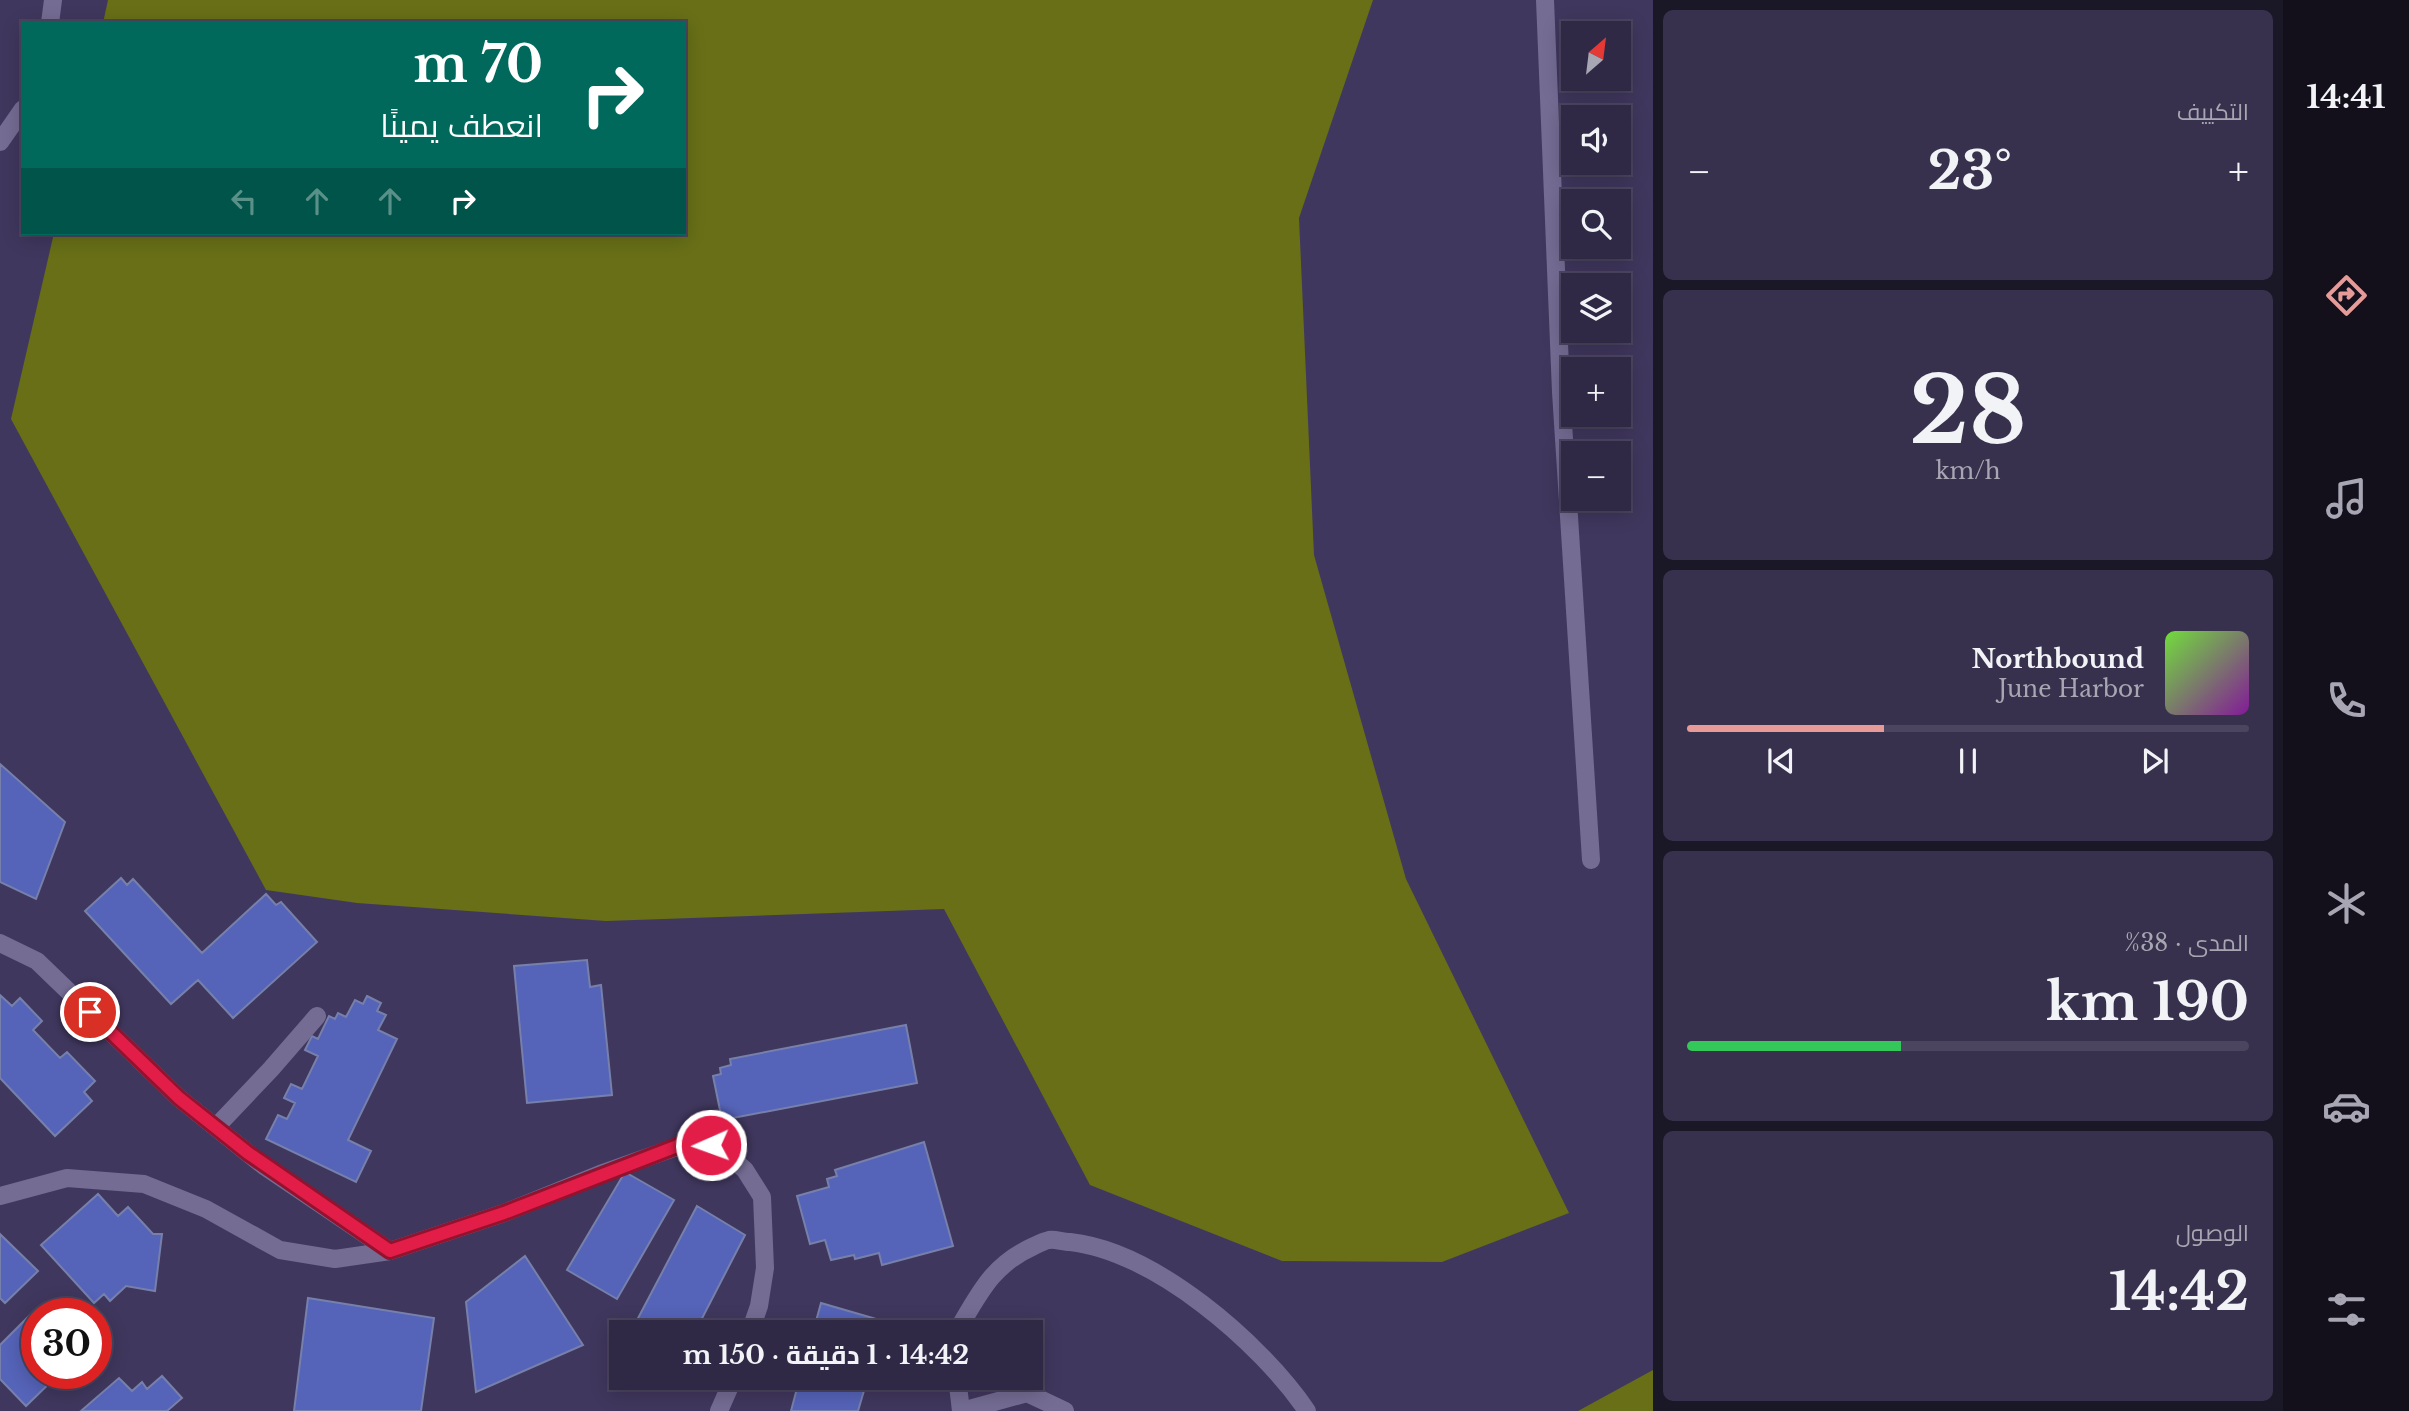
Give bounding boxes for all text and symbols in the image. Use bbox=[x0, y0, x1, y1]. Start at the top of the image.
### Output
north arrow bbox=[1561, 21, 1631, 91]
map controls bbox=[1561, 21, 1631, 511]
text: 70 m bbox=[413, 34, 543, 95]
icon: right bbox=[567, 49, 658, 140]
text: 14:41 bbox=[2306, 77, 2386, 117]
text: التكييف bbox=[2177, 98, 2249, 126]
button: sound bbox=[1561, 105, 1631, 175]
text: انعطف يمينًا bbox=[380, 106, 543, 146]
text: 23° bbox=[1927, 139, 2012, 203]
text: − bbox=[1687, 148, 1711, 195]
text: + bbox=[2228, 148, 2249, 195]
icon: left bbox=[225, 182, 263, 220]
icon: ahead bbox=[298, 182, 336, 220]
icon: ahead bbox=[371, 182, 409, 220]
icon: right bbox=[444, 182, 482, 220]
button: search bbox=[1561, 189, 1631, 259]
icon: directions bbox=[2322, 271, 2371, 320]
button: layers bbox=[1561, 273, 1631, 343]
text: 28 bbox=[1909, 355, 2027, 468]
button: + bbox=[1561, 357, 1631, 427]
button: − bbox=[1561, 441, 1631, 511]
text: km/h bbox=[1935, 457, 2001, 485]
icon: music bbox=[2322, 474, 2371, 523]
text: Northbound bbox=[1972, 643, 2144, 675]
text: June Harbor bbox=[1998, 675, 2144, 703]
icon: phone bbox=[2322, 676, 2371, 725]
icon: previous bbox=[1762, 742, 1800, 780]
icon: pause bbox=[1949, 742, 1987, 780]
icon: next bbox=[2136, 742, 2174, 780]
icon: climate bbox=[2322, 879, 2371, 928]
text: المدى · 38% bbox=[2125, 929, 2249, 957]
text: 190 km bbox=[2046, 970, 2249, 1034]
pin bbox=[60, 982, 120, 1042]
icon: arrive bbox=[71, 993, 109, 1031]
icon: car bbox=[2322, 1082, 2371, 1131]
position arrow bbox=[674, 1108, 748, 1182]
text: الوصول bbox=[2176, 1219, 2249, 1247]
text: 14:42 bbox=[2109, 1260, 2249, 1324]
icon: filters bbox=[2322, 1285, 2371, 1334]
speed limit sign: 30 bbox=[21, 1298, 112, 1389]
text: 14:42 · 1 دقيقة · 150 m bbox=[683, 1339, 969, 1371]

